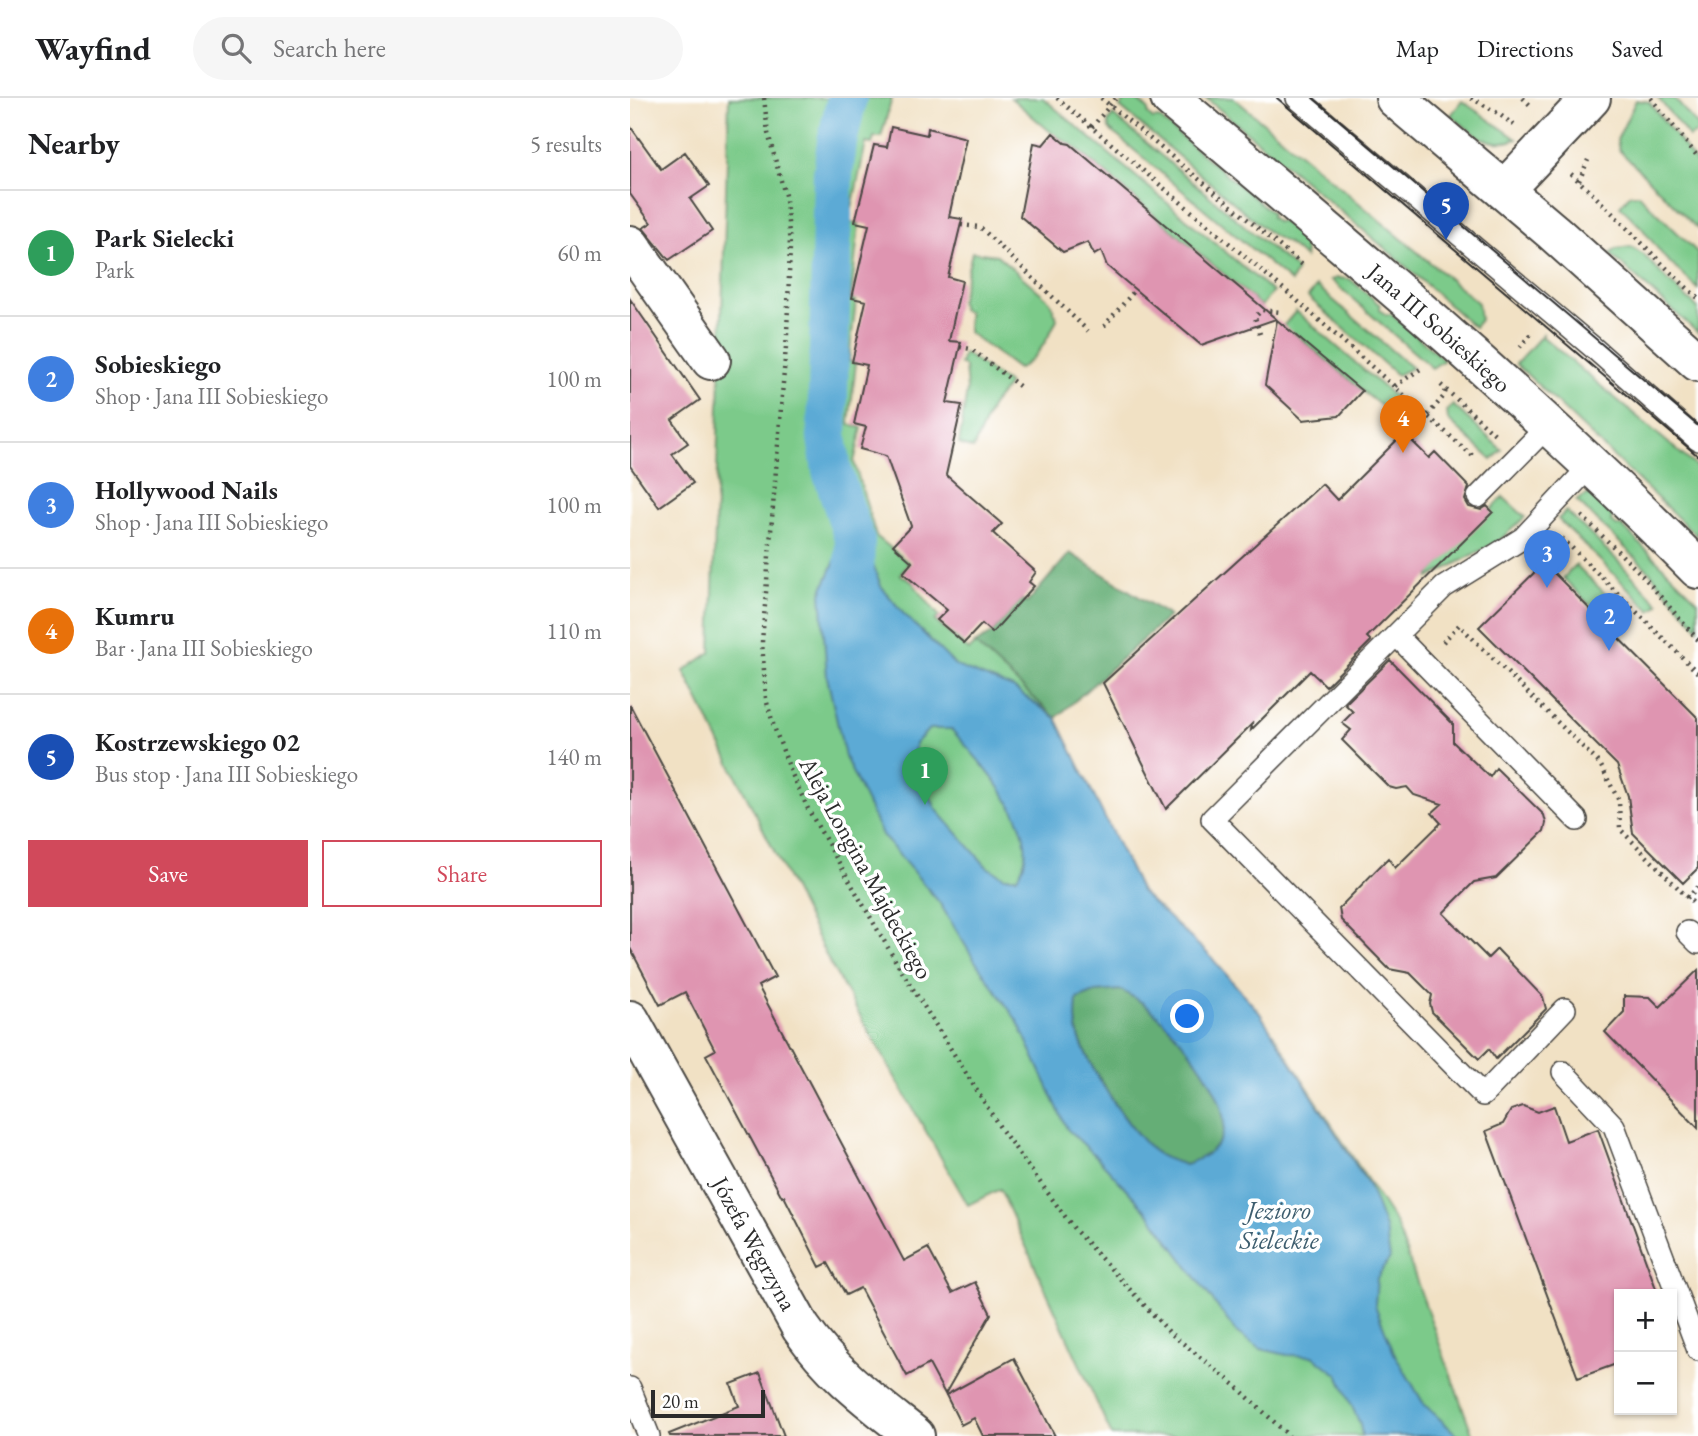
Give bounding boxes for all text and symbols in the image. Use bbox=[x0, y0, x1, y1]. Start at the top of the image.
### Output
search box bbox=[193, 17, 683, 80]
text: Wayfind bbox=[35, 27, 151, 70]
icon: search bbox=[217, 29, 255, 67]
text: Search here bbox=[273, 31, 386, 65]
text: Map bbox=[1396, 33, 1439, 64]
text: Directions bbox=[1477, 33, 1574, 64]
text: Saved bbox=[1612, 33, 1663, 64]
text: Nearby bbox=[28, 124, 120, 163]
text: 5 results bbox=[530, 129, 602, 159]
pin: 5 bbox=[1423, 182, 1469, 240]
text: Park Sielecki bbox=[95, 221, 234, 255]
text: 1 bbox=[45, 238, 57, 268]
text: 60 m bbox=[557, 238, 602, 268]
text: Park bbox=[95, 255, 134, 285]
street label: Jana III Sobieskiego bbox=[1360, 255, 1518, 399]
text: Sobieskiego bbox=[95, 347, 221, 381]
text: 2 bbox=[45, 364, 57, 394]
text: 100 m bbox=[546, 364, 602, 394]
text: Shop · Jana III Sobieskiego bbox=[95, 381, 328, 411]
pin: 4 bbox=[1380, 395, 1426, 453]
text: Hollywood Nails bbox=[95, 473, 278, 507]
text: 3 bbox=[45, 490, 57, 520]
text: 100 m bbox=[546, 490, 602, 520]
text: Shop · Jana III Sobieskiego bbox=[95, 507, 328, 537]
pin: 3 bbox=[1524, 530, 1570, 588]
pin: 2 bbox=[1586, 593, 1632, 651]
text: Kumru bbox=[95, 599, 175, 633]
text: 4 bbox=[45, 616, 57, 646]
text: 110 m bbox=[546, 616, 602, 646]
text: Bar · Jana III Sobieskiego bbox=[95, 633, 313, 663]
text: Kostrzewskiego 02 bbox=[95, 725, 300, 759]
text: 5 bbox=[45, 742, 57, 772]
text: 140 m bbox=[546, 742, 602, 772]
pin: 1 bbox=[902, 747, 948, 805]
street label: Aleja Longina Majdeckiego bbox=[792, 750, 940, 984]
text: Bus stop · Jana III Sobieskiego bbox=[95, 759, 358, 789]
button: Save bbox=[28, 840, 308, 907]
button: Share bbox=[322, 840, 602, 907]
your location bbox=[1170, 999, 1204, 1033]
street label: Józefa Węgrzyna bbox=[704, 1169, 805, 1316]
water label: Jezioro Sieleckie bbox=[1238, 1193, 1320, 1257]
map controls bbox=[1614, 1289, 1677, 1415]
button: + bbox=[1614, 1289, 1677, 1352]
button: − bbox=[1614, 1352, 1677, 1415]
scale bar bbox=[651, 1387, 765, 1419]
text: 20 m bbox=[662, 1389, 699, 1414]

